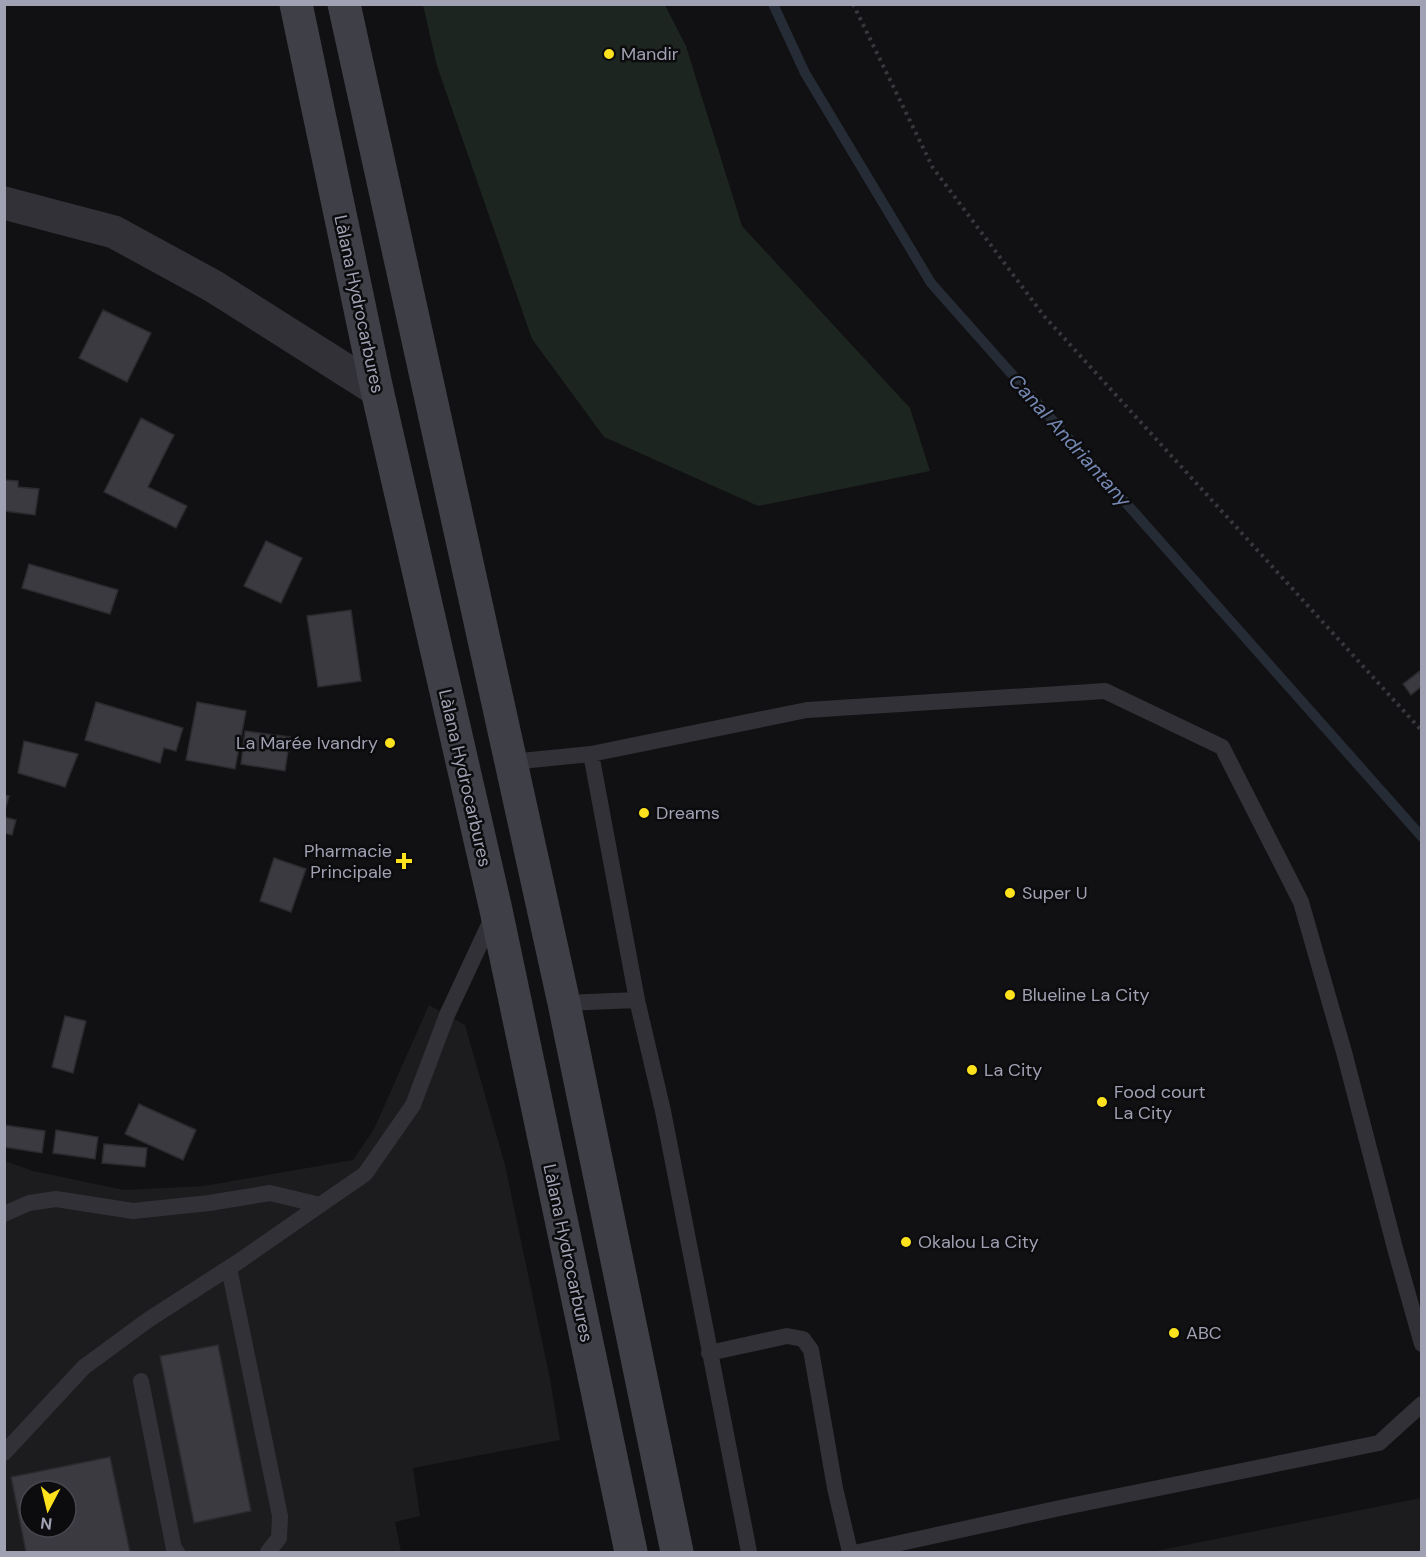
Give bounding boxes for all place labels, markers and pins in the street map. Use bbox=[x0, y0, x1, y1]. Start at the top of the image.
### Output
place label: Mandir bbox=[621, 42, 679, 66]
marker: Mandir bbox=[602, 47, 616, 61]
place label: La Marée Ivandry bbox=[236, 731, 378, 755]
marker: La Marée Ivandry bbox=[383, 736, 397, 750]
place label: Dreams bbox=[656, 801, 720, 825]
marker: Dreams bbox=[637, 806, 651, 820]
place label: Pharmacie Principale bbox=[304, 839, 392, 884]
marker: Pharmacie Principale bbox=[397, 854, 411, 868]
place label: Super U bbox=[1022, 881, 1087, 905]
marker: Super U bbox=[1003, 886, 1017, 900]
place label: Blueline La City bbox=[1022, 983, 1149, 1007]
marker: Blueline La City bbox=[1003, 988, 1017, 1002]
place label: La City bbox=[984, 1058, 1042, 1082]
marker: La City bbox=[965, 1063, 979, 1077]
place label: Food court La City bbox=[1114, 1080, 1206, 1125]
marker: Food court La City bbox=[1095, 1095, 1109, 1109]
place label: Okalou La City bbox=[918, 1230, 1039, 1254]
marker: Okalou La City bbox=[899, 1235, 913, 1249]
place label: ABC bbox=[1186, 1321, 1222, 1345]
marker: ABC bbox=[1167, 1326, 1181, 1340]

